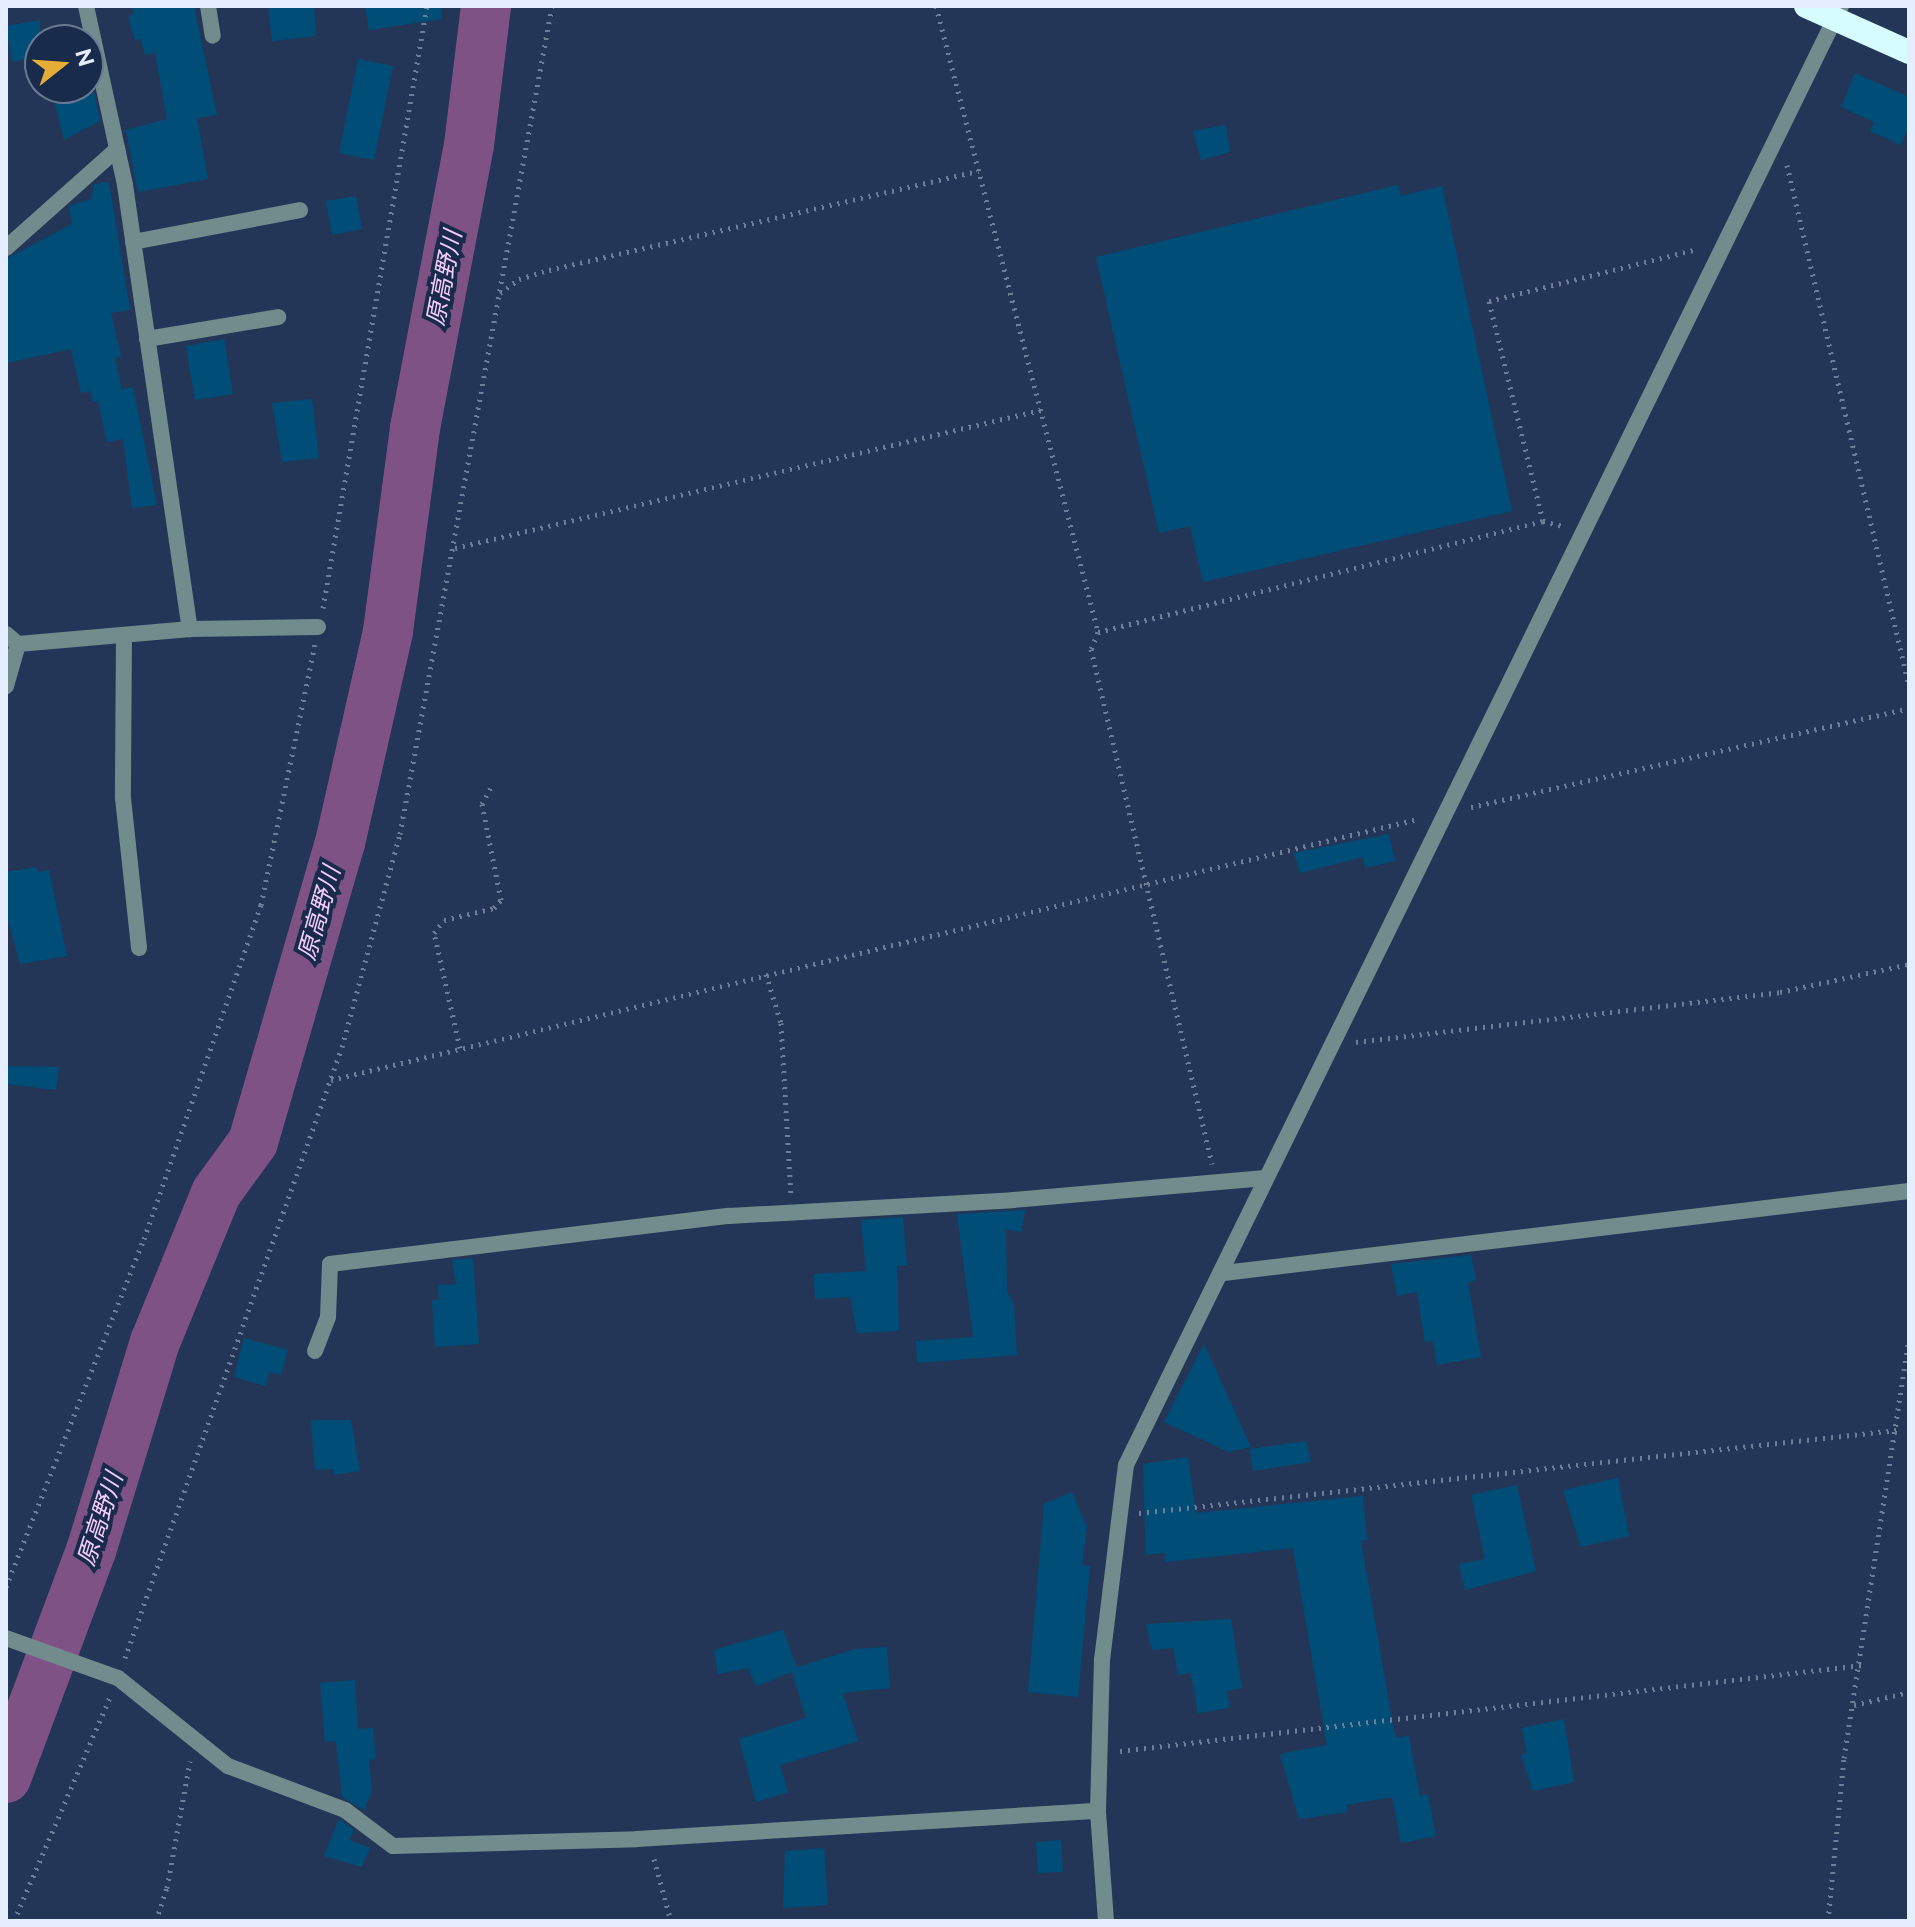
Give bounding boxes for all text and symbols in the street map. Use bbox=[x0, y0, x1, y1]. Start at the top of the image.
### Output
north arrow bbox=[24, 24, 104, 104]
text: N bbox=[70, 46, 100, 69]
water label: 原高野川 bbox=[421, 228, 467, 328]
water label: 原高野川 bbox=[292, 863, 346, 963]
water label: 原高野川 bbox=[71, 1469, 129, 1569]

